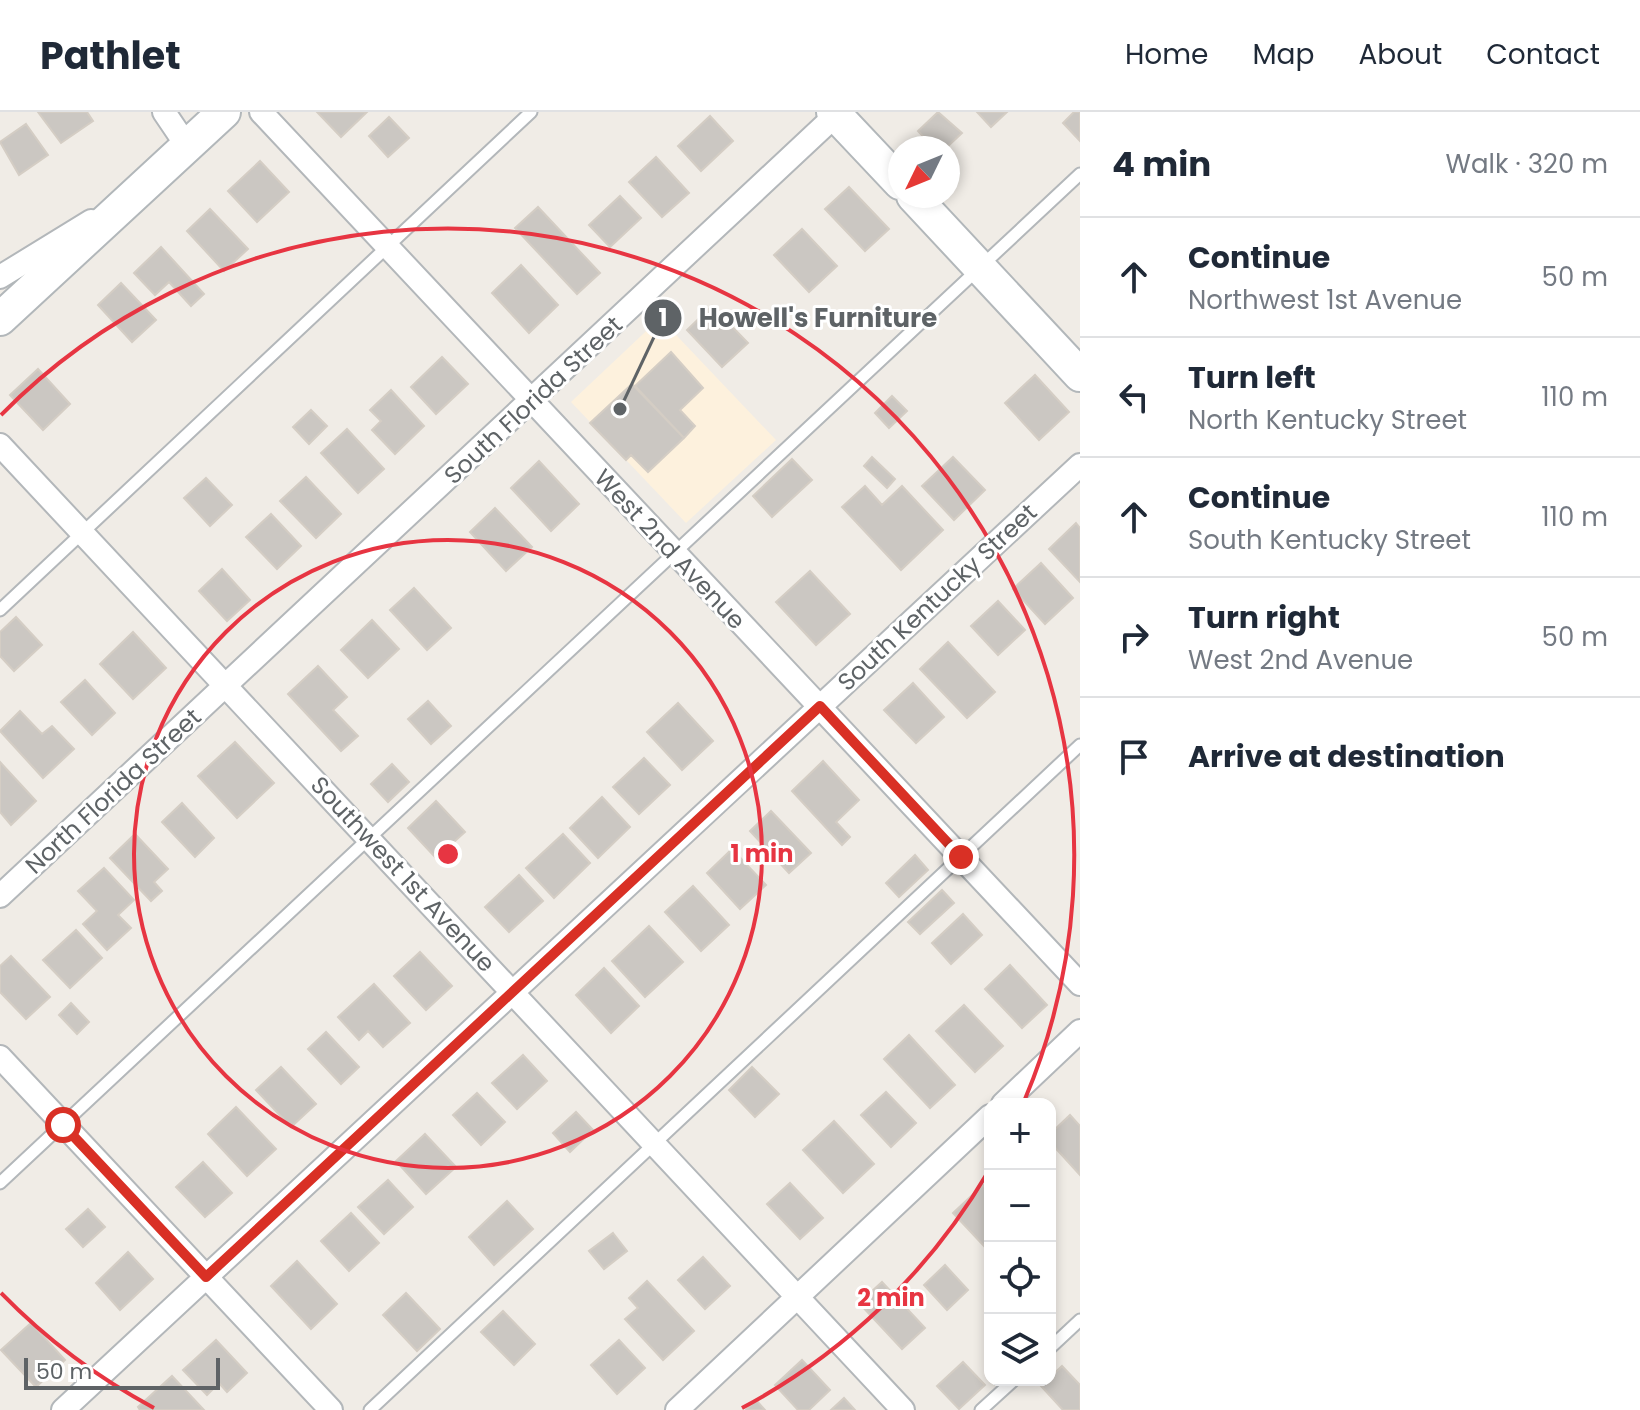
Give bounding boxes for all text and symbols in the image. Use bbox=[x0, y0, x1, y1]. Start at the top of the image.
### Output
text: Pathlet bbox=[40, 29, 181, 82]
text: Home bbox=[1125, 35, 1208, 74]
text: Map bbox=[1252, 35, 1314, 74]
text: About bbox=[1358, 35, 1442, 74]
text: Contact bbox=[1486, 35, 1600, 74]
north arrow bbox=[888, 136, 960, 208]
text: 4 min bbox=[1112, 140, 1211, 188]
text: Walk · 320 m bbox=[1446, 146, 1608, 182]
text: Continue bbox=[1188, 236, 1330, 279]
icon: ahead bbox=[1112, 255, 1156, 299]
text: 50 m bbox=[1542, 259, 1608, 295]
text: Northwest 1st Avenue bbox=[1188, 282, 1462, 318]
callout: Howell's Furniture bbox=[643, 293, 953, 343]
text: Howell's Furniture bbox=[699, 300, 937, 336]
text: 1 bbox=[658, 301, 668, 334]
street label: South Florida Street bbox=[437, 309, 629, 491]
text: Turn left bbox=[1188, 356, 1316, 399]
icon: left bbox=[1112, 375, 1156, 419]
text: 110 m bbox=[1541, 379, 1608, 415]
text: North Kentucky Street bbox=[1188, 402, 1467, 438]
street label: West 2nd Avenue bbox=[587, 462, 753, 636]
text: Continue bbox=[1188, 476, 1330, 519]
icon: ahead bbox=[1112, 495, 1156, 539]
street label: South Kentucky Street bbox=[830, 496, 1044, 698]
text: 110 m bbox=[1541, 499, 1608, 535]
text: South Kentucky Street bbox=[1188, 522, 1471, 558]
text: Turn right bbox=[1188, 596, 1340, 639]
icon: right bbox=[1112, 615, 1156, 659]
text: 50 m bbox=[1542, 619, 1608, 655]
text: West 2nd Avenue bbox=[1188, 642, 1413, 678]
street label: North Florida Street bbox=[18, 701, 208, 881]
icon: arrive bbox=[1112, 735, 1156, 779]
text: Arrive at destination bbox=[1188, 735, 1505, 778]
street label: Southwest 1st Avenue bbox=[303, 769, 503, 979]
text: 1 min bbox=[731, 837, 793, 870]
route end bbox=[943, 839, 979, 875]
centre of rings bbox=[434, 840, 462, 868]
map controls bbox=[984, 1098, 1056, 1386]
button: + bbox=[984, 1098, 1056, 1170]
route start bbox=[45, 1107, 81, 1143]
button: − bbox=[984, 1170, 1056, 1242]
button: locate bbox=[984, 1242, 1056, 1314]
text: 2 min bbox=[857, 1281, 925, 1314]
button: layers bbox=[984, 1314, 1056, 1386]
scale bar bbox=[24, 1354, 220, 1390]
text: 50 m bbox=[36, 1356, 92, 1387]

